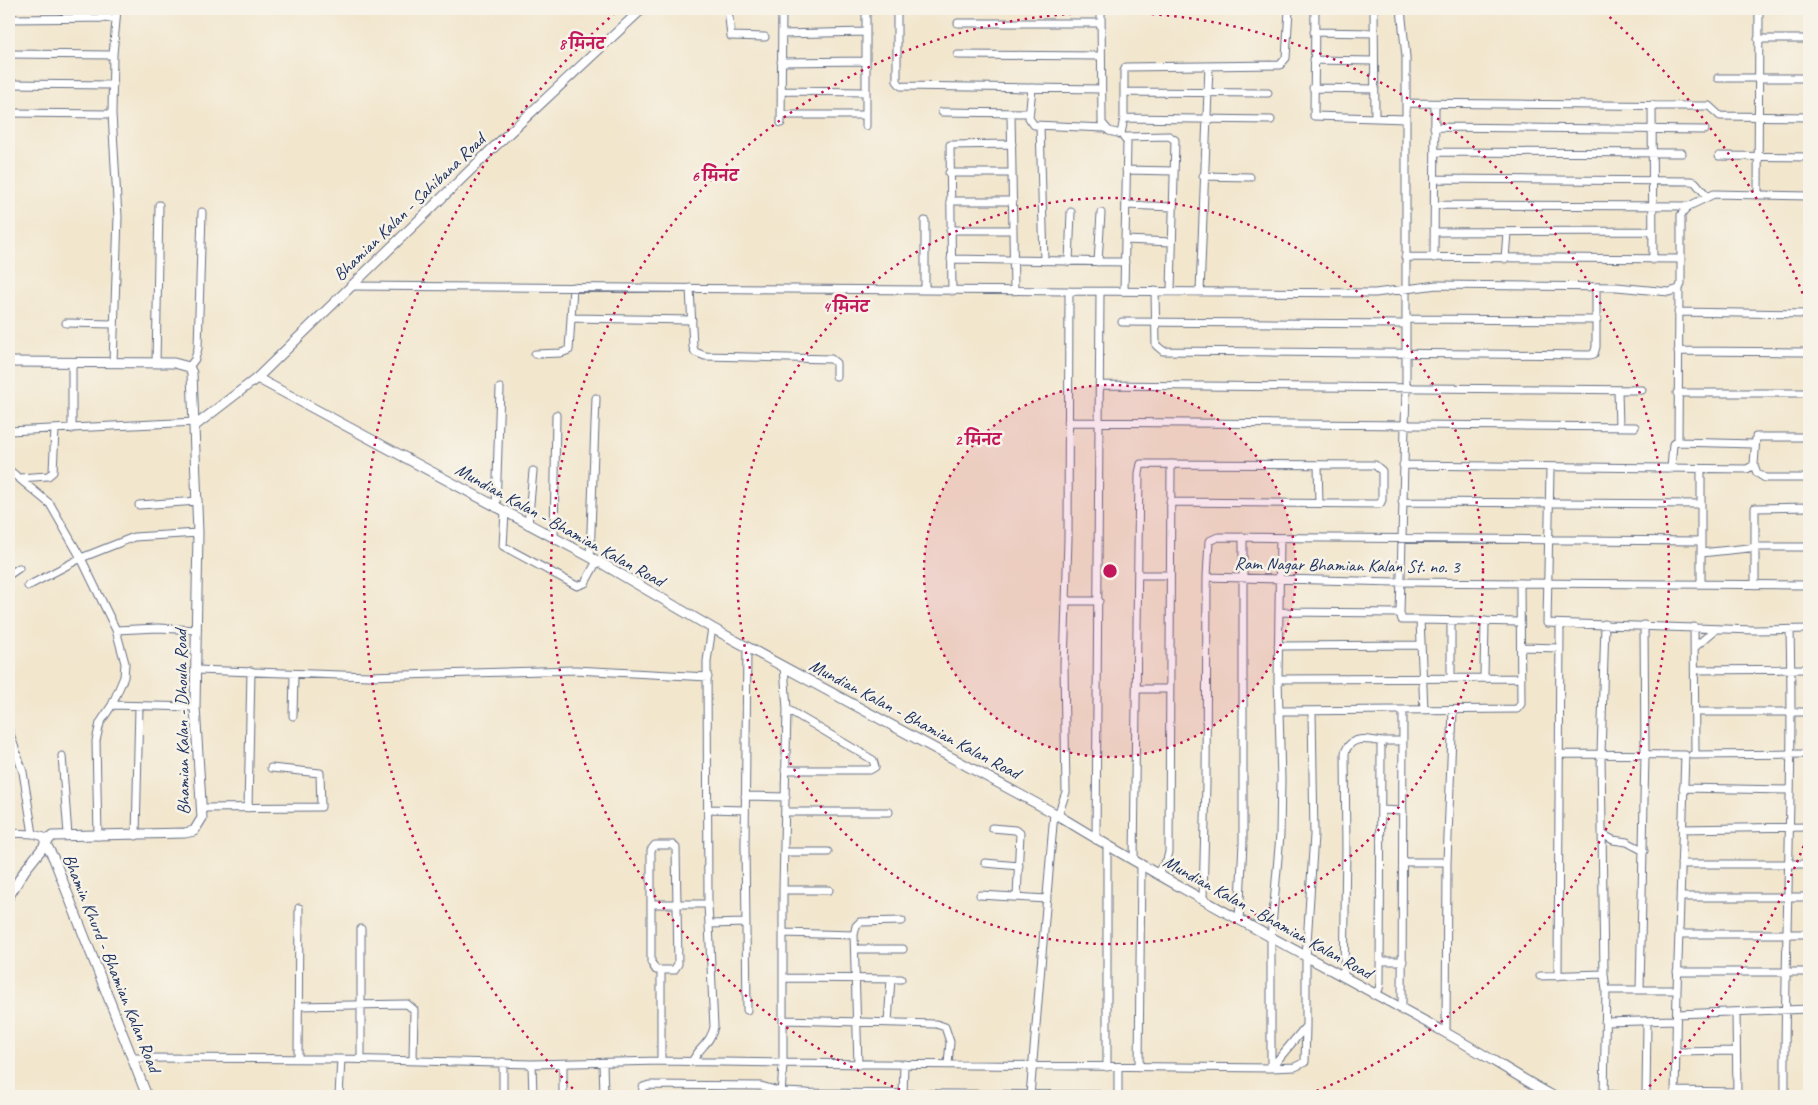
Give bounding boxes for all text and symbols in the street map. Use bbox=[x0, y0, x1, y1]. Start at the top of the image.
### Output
text: 8 मिनट bbox=[559, 31, 607, 54]
street label: Bhamian Kalan - Sahibana Road bbox=[328, 127, 492, 285]
text: 6 मिनट bbox=[691, 163, 740, 186]
text: 4 मिनट bbox=[823, 294, 871, 317]
text: 2 मिनट bbox=[955, 427, 1003, 450]
street label: Mundian Kalan - Bhamian Kalan Road bbox=[452, 458, 671, 593]
street label: Ram Nagar Bhamian Kalan St. no. 3 bbox=[1234, 552, 1462, 578]
centre of rings bbox=[1101, 562, 1119, 580]
street label: Bhamian Kalan - Dhoula Road bbox=[169, 626, 195, 815]
street label: Mundian Kalan - Bhamian Kalan Road bbox=[806, 654, 1027, 785]
street label: Mundian Kalan - Bhamian Kalan Road bbox=[1160, 850, 1379, 985]
street label: Bhamin Khurd - Bhamian Kalan Road bbox=[58, 851, 167, 1078]

